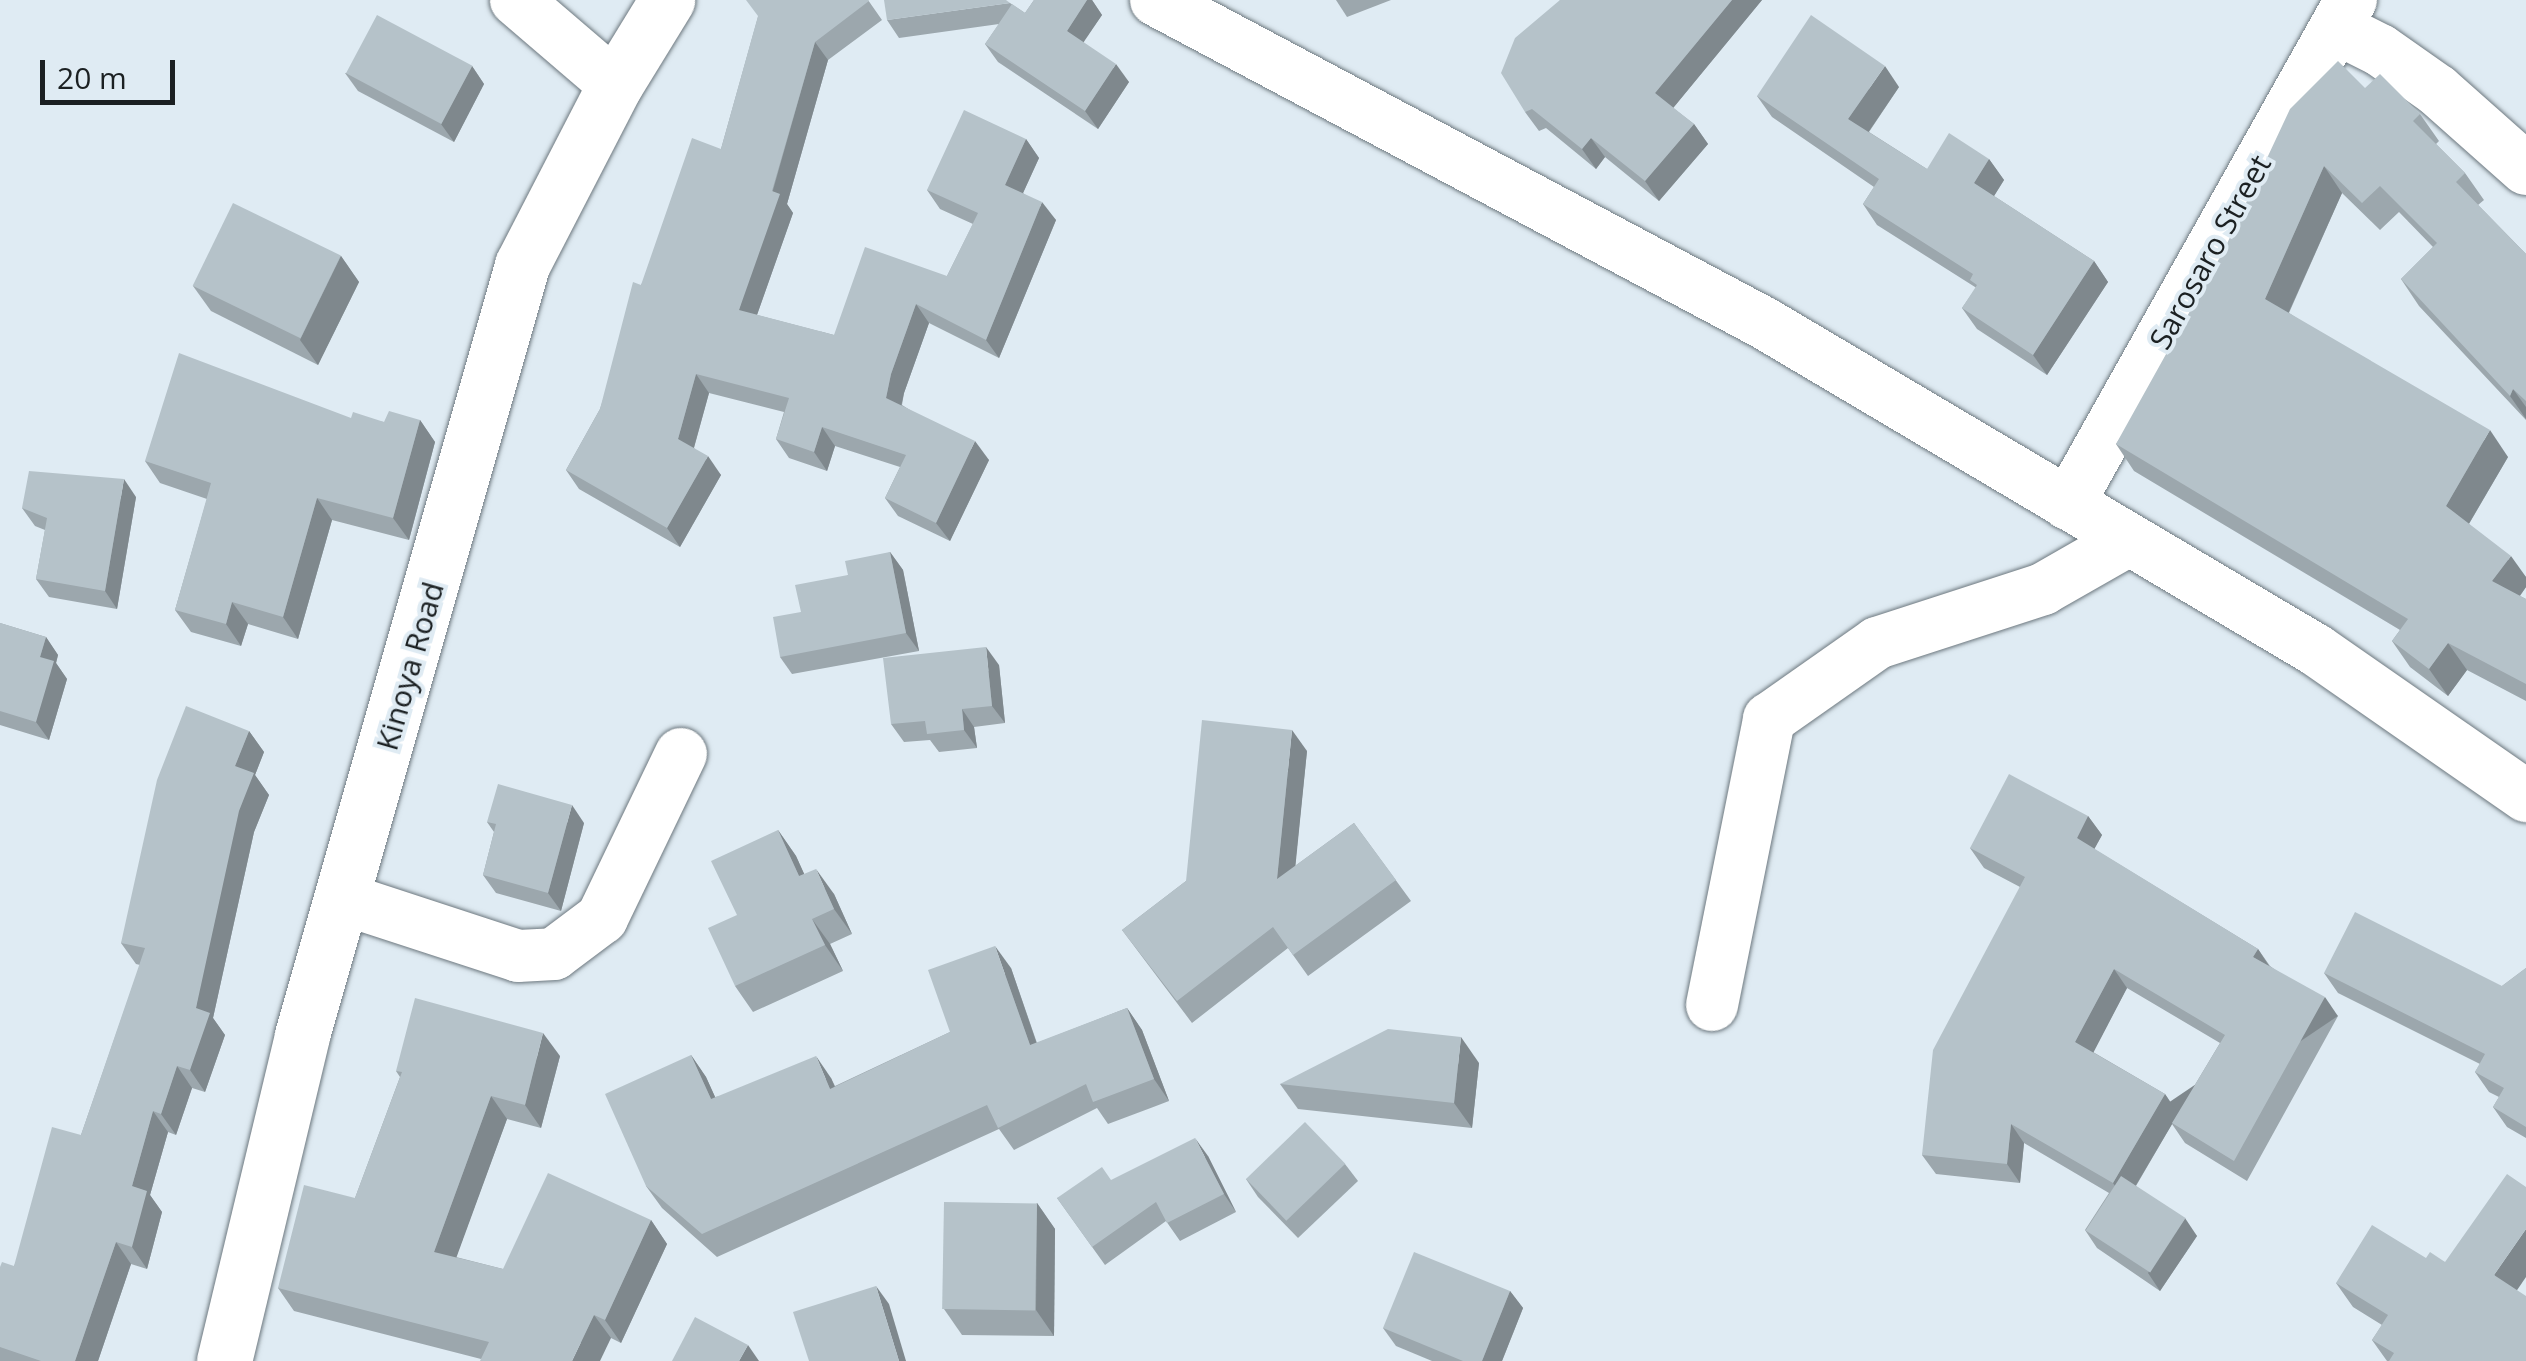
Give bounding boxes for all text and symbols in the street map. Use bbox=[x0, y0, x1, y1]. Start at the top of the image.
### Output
scale bar bbox=[45, 40, 180, 102]
text: 20 m bbox=[57, 57, 127, 98]
street label: Sarosaro Street bbox=[2142, 149, 2278, 355]
street label: Kinoya Road bbox=[369, 578, 451, 754]

